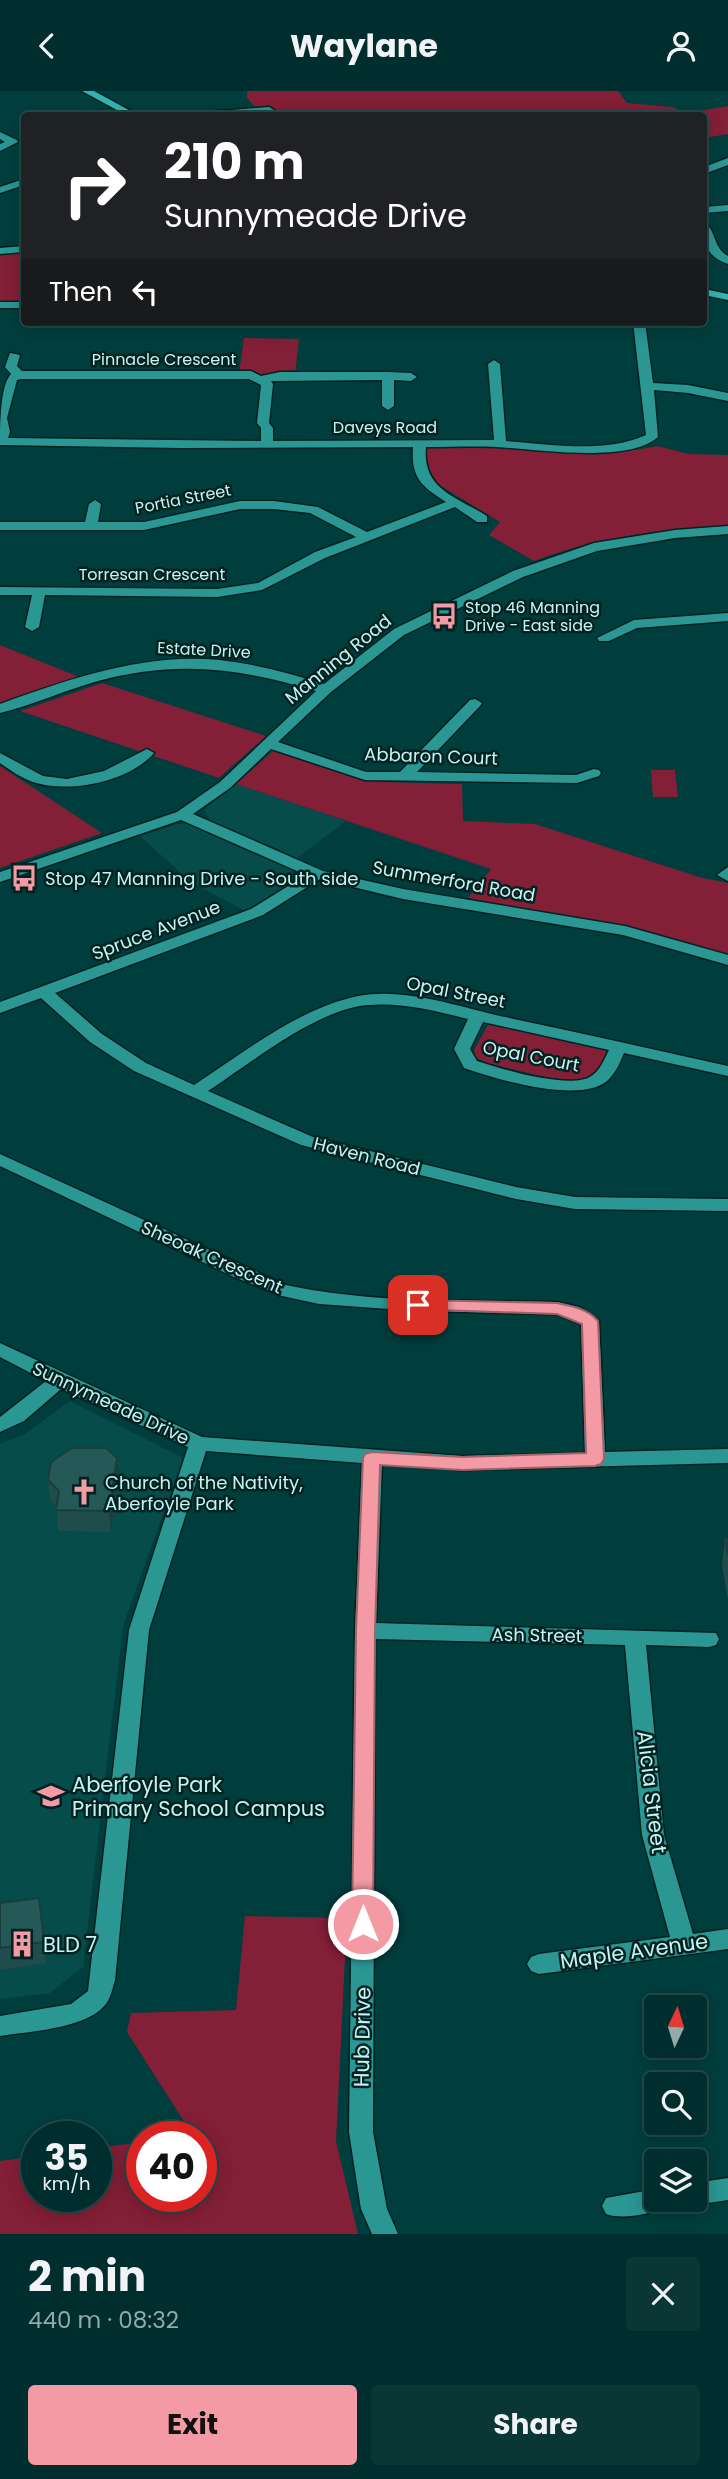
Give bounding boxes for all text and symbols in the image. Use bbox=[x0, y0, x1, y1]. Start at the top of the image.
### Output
text: Waylane bbox=[290, 23, 438, 68]
icon: back bbox=[28, 27, 66, 65]
icon: person bbox=[662, 27, 700, 65]
text: 210 m bbox=[164, 128, 305, 196]
icon: right bbox=[49, 140, 140, 231]
text: Sunnymeade Drive bbox=[164, 193, 467, 238]
icon: left bbox=[126, 273, 164, 311]
text: Then bbox=[49, 274, 112, 310]
street label: Pinnacle Crescent bbox=[92, 348, 236, 371]
street label: Daveys Road bbox=[333, 416, 437, 439]
street label: Portia Street bbox=[133, 478, 233, 520]
street label: Torresan Crescent bbox=[79, 563, 226, 586]
place label: Stop 46 Manning Drive - East side bbox=[465, 596, 600, 637]
bus stop icon: Stop 46 Manning Drive - East side bbox=[429, 601, 459, 631]
street label: Manning Road bbox=[279, 608, 397, 710]
street label: Estate Drive bbox=[157, 636, 251, 664]
street label: Abbaron Court bbox=[364, 741, 498, 771]
street label: Summerford Road bbox=[371, 854, 537, 908]
bus stop icon: Stop 47 Manning Drive - South side bbox=[9, 863, 39, 893]
place label: Stop 47 Manning Drive - South side bbox=[45, 866, 359, 891]
street label: Spruce Avenue bbox=[88, 894, 224, 966]
street label: Opal Street bbox=[404, 970, 508, 1014]
street label: Opal Court bbox=[481, 1034, 581, 1078]
street label: Haven Road bbox=[311, 1131, 423, 1181]
street label: Sheoak Crescent bbox=[137, 1215, 287, 1299]
pin bbox=[388, 1275, 448, 1335]
icon: arrive bbox=[399, 1286, 437, 1324]
street label: Sunnymeade Drive bbox=[29, 1356, 193, 1450]
place label: Church of the Nativity, Aberfoyle Park bbox=[105, 1470, 303, 1516]
church icon: Church of the Nativity, Aberfoyle Park bbox=[69, 1477, 99, 1507]
street label: Ash Street bbox=[492, 1622, 582, 1648]
street label: Alicia Street bbox=[630, 1729, 674, 1855]
place label: Aberfoyle Park Primary School Campus bbox=[72, 1770, 325, 1823]
school or university icon: Aberfoyle Park Primary School Campus bbox=[36, 1781, 66, 1811]
position arrow bbox=[326, 1887, 400, 1961]
street label: Maple Avenue bbox=[558, 1926, 710, 1976]
building icon: BLD 7 bbox=[7, 1929, 37, 1959]
place label: BLD 7 bbox=[43, 1930, 97, 1959]
street label: Hub Drive bbox=[347, 1987, 377, 2087]
north arrow bbox=[644, 1995, 707, 2058]
map controls bbox=[644, 1995, 707, 2212]
button: search bbox=[644, 2072, 707, 2135]
speed limit sign: 40 bbox=[126, 2121, 217, 2212]
text: 35 bbox=[45, 2133, 88, 2182]
button: layers bbox=[644, 2149, 707, 2212]
text: km/h bbox=[43, 2171, 90, 2196]
text: 2 min bbox=[28, 2247, 146, 2306]
button: close bbox=[626, 2257, 700, 2331]
text: 440 m · 08:32 bbox=[28, 2304, 179, 2336]
button: Exit bbox=[28, 2385, 357, 2465]
button: Share bbox=[371, 2385, 700, 2465]

